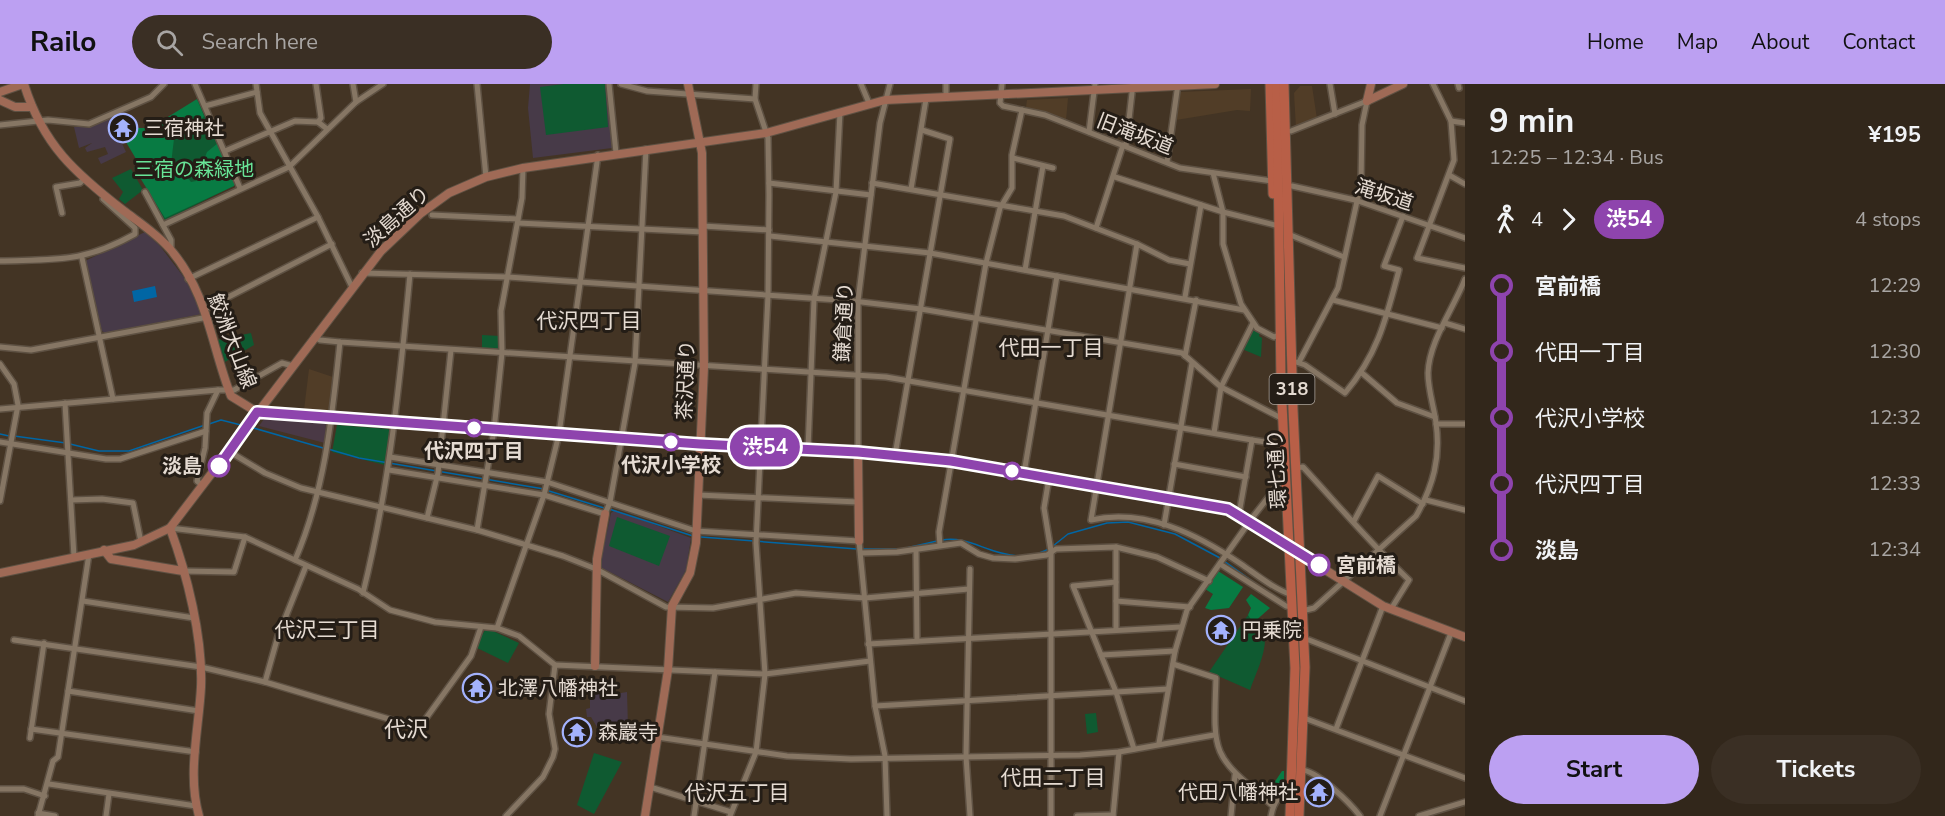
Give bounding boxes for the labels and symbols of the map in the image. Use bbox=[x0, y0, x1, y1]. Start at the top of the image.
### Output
street label: 旧滝坂道 bbox=[1093, 107, 1177, 161]
temple icon: 三宿神社 bbox=[107, 112, 139, 144]
place label: 三宿神社 bbox=[144, 115, 224, 142]
park label: 三宿の森緑地 bbox=[134, 156, 254, 183]
street label: 滝坂道 bbox=[1351, 173, 1417, 217]
street label: 淡島通り bbox=[358, 180, 436, 254]
street label: 鎌倉通り bbox=[828, 281, 860, 363]
street label: 鮫洲大山線 bbox=[201, 289, 263, 393]
district label: 代沢四丁目 bbox=[537, 307, 642, 335]
district label: 代田一丁目 bbox=[999, 334, 1104, 362]
street label: 茶沢通り bbox=[671, 340, 701, 420]
road number: 318 bbox=[1270, 374, 1314, 404]
marker: 代沢四丁目 bbox=[465, 419, 483, 437]
line badge: 渋54 bbox=[730, 428, 800, 466]
street label: 環七通り bbox=[1261, 428, 1293, 510]
marker: 代沢小学校 bbox=[662, 433, 680, 451]
place label: 代沢四丁目 bbox=[424, 438, 524, 465]
place label: 代沢小学校 bbox=[621, 452, 721, 479]
place label: 淡島 bbox=[162, 453, 202, 480]
marker: 淡島 bbox=[208, 455, 230, 477]
unlabelled marker bbox=[1003, 462, 1021, 480]
place label: 宮前橋 bbox=[1336, 552, 1396, 579]
marker: 宮前橋 bbox=[1308, 554, 1330, 576]
temple icon: 円乗院 bbox=[1205, 614, 1237, 646]
district label: 代沢三丁目 bbox=[275, 616, 380, 644]
place label: 円乗院 bbox=[1242, 617, 1302, 644]
temple icon: 北澤八幡神社 bbox=[461, 672, 493, 704]
place label: 北澤八幡神社 bbox=[498, 675, 618, 702]
district label: 代沢 bbox=[384, 715, 428, 745]
temple icon: 森巖寺 bbox=[561, 716, 593, 748]
place label: 森巖寺 bbox=[598, 719, 658, 746]
district label: 代田二丁目 bbox=[1001, 764, 1106, 792]
temple icon: 代田八幡神社 bbox=[1303, 776, 1335, 808]
district label: 代沢五丁目 bbox=[685, 779, 790, 807]
place label: 代田八幡神社 bbox=[1178, 779, 1298, 806]

